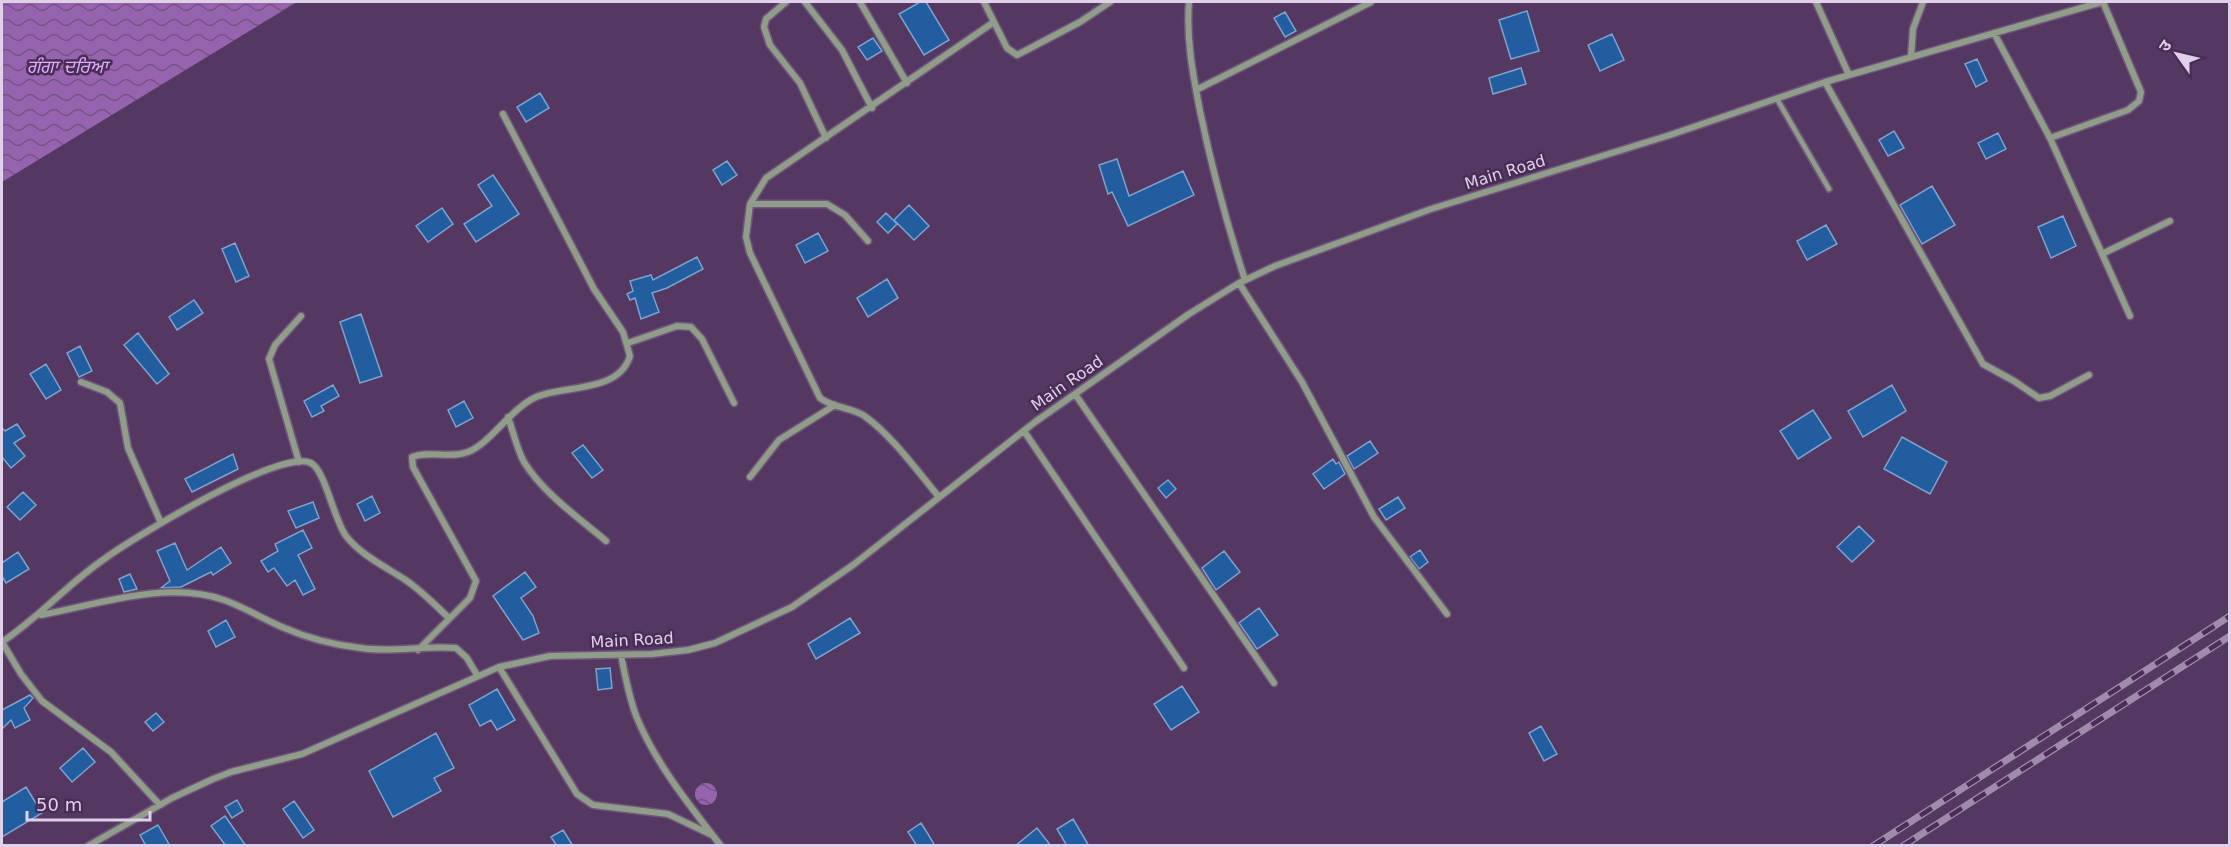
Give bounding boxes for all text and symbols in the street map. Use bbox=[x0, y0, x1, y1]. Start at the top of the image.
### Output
north arrow bbox=[2147, 24, 2207, 84]
text: उ bbox=[2154, 36, 2176, 55]
water label: ਗੰਗਾ ਦਰਿਆ bbox=[27, 56, 111, 77]
street label: Main Road bbox=[1462, 151, 1548, 193]
street label: Main Road bbox=[1027, 351, 1107, 415]
street label: Main Road bbox=[590, 628, 674, 652]
scale bar bbox=[27, 784, 150, 822]
text: 50 m bbox=[36, 794, 82, 815]

